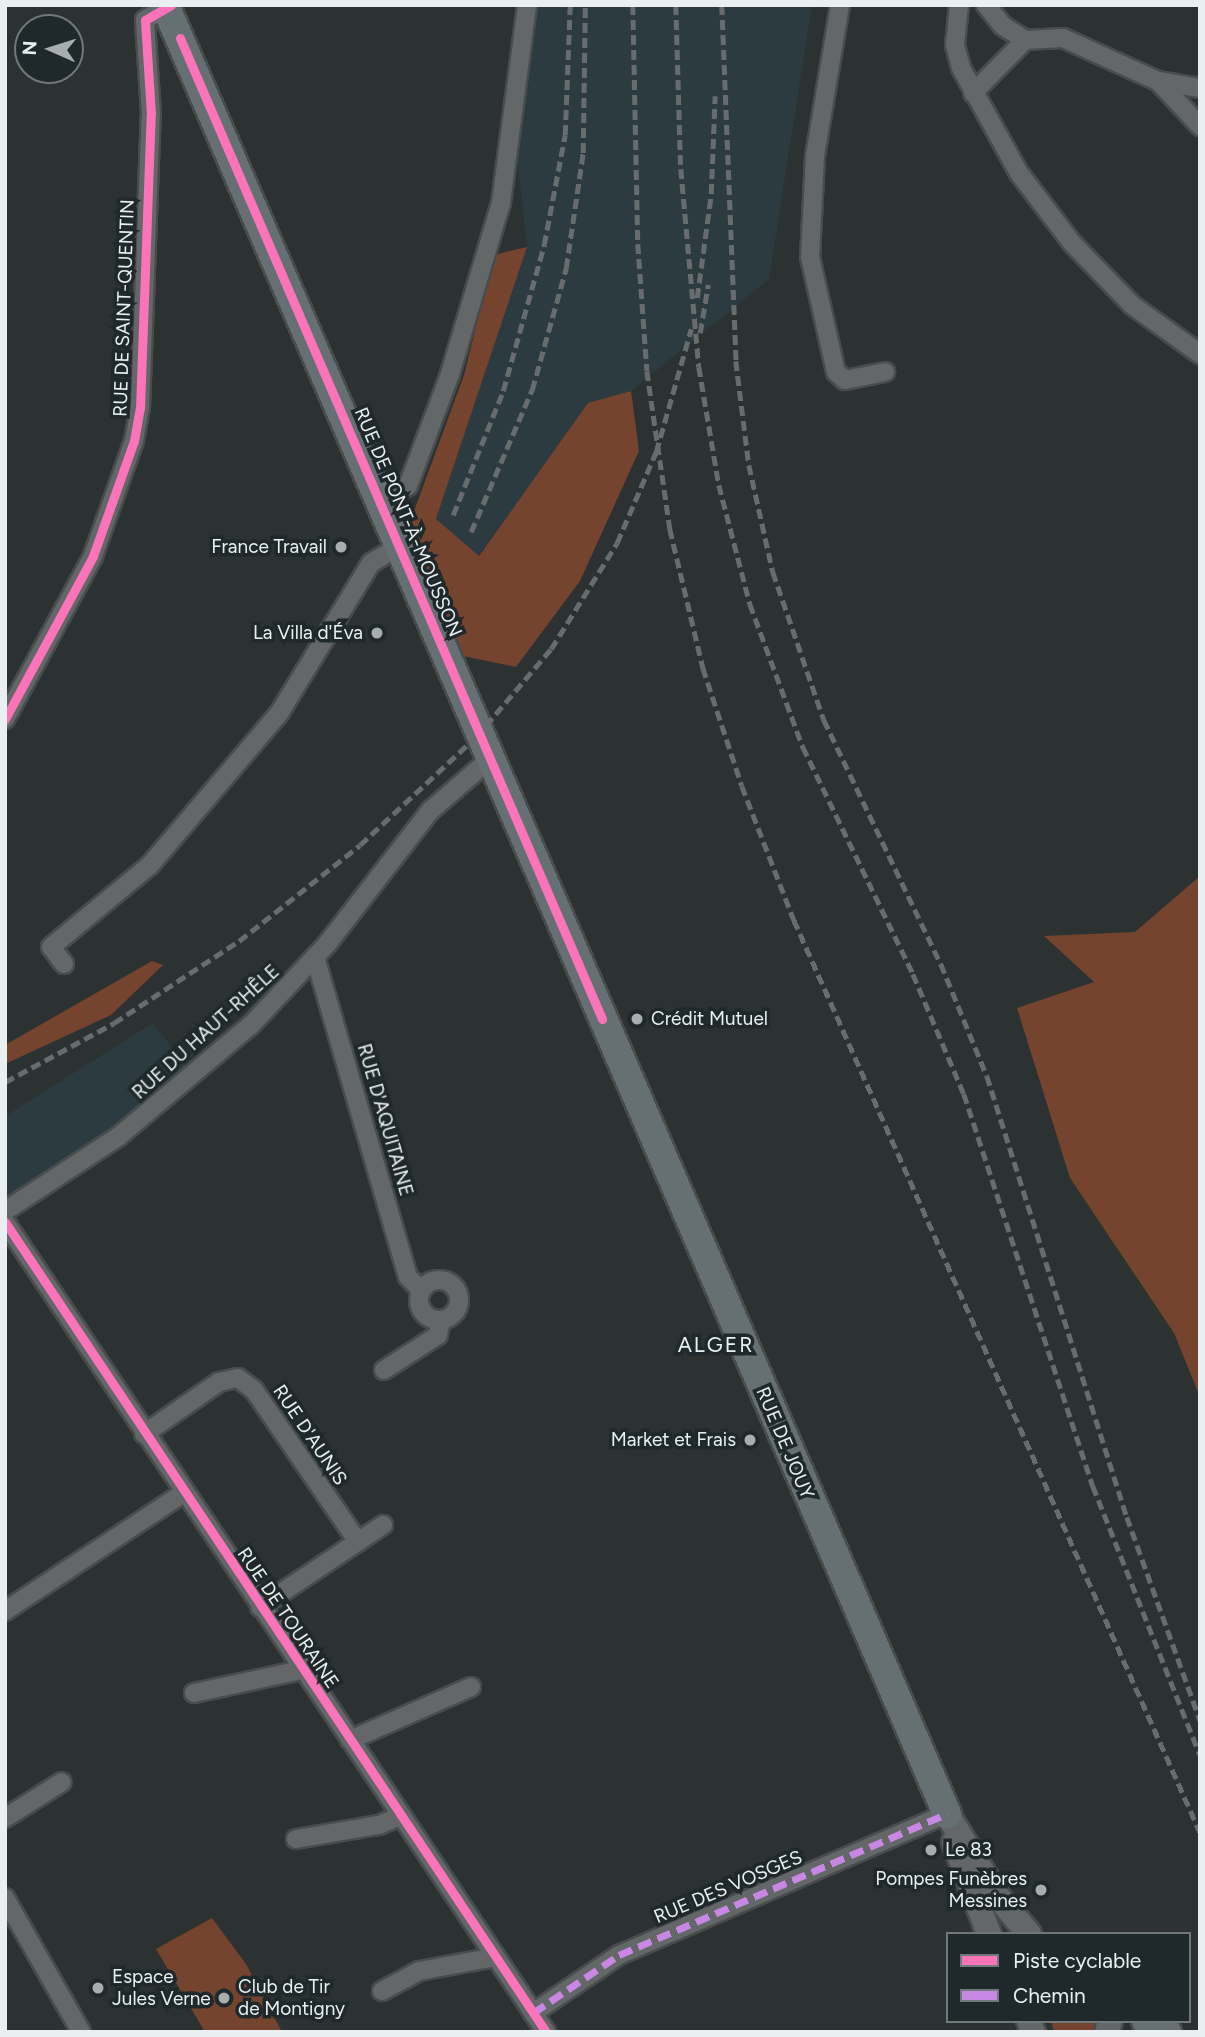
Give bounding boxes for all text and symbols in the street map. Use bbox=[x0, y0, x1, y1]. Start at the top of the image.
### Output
north arrow bbox=[14, 14, 84, 84]
text: N bbox=[18, 40, 41, 56]
street label: RUE DE SAINT-QUENTIN bbox=[109, 199, 139, 417]
street label: RUE DE PONT-À-MOUSSON bbox=[349, 404, 467, 640]
place label: France Travail bbox=[211, 536, 327, 558]
marker: France Travail bbox=[333, 539, 349, 555]
place label: La Villa d'Éva bbox=[253, 622, 363, 644]
marker: La Villa d'Éva bbox=[369, 625, 385, 641]
street label: RUE DU HAUT-RHÊLE bbox=[128, 960, 284, 1104]
place label: Crédit Mutuel bbox=[651, 1008, 768, 1030]
marker: Crédit Mutuel bbox=[629, 1011, 645, 1027]
street label: RUE D'AQUITAINE bbox=[352, 1041, 418, 1199]
district label: ALGER bbox=[678, 1332, 754, 1358]
street label: RUE D'AUNIS bbox=[268, 1381, 352, 1489]
street label: RUE DE JOUY bbox=[751, 1384, 819, 1502]
place label: Market et Frais bbox=[611, 1429, 736, 1451]
marker: Market et Frais bbox=[742, 1432, 758, 1448]
street label: RUE DE TOURAINE bbox=[232, 1543, 344, 1693]
place label: Le 83 bbox=[945, 1839, 992, 1861]
marker: Le 83 bbox=[923, 1842, 939, 1858]
street label: RUE DES VOSGES bbox=[650, 1845, 806, 1929]
place label: Pompes Funèbres Messines bbox=[875, 1868, 1027, 1912]
marker: Pompes Funèbres Messines bbox=[1033, 1882, 1049, 1898]
legend bbox=[946, 1932, 1191, 2023]
text: Piste cyclable bbox=[1013, 1948, 1141, 1973]
place label: Espace Jules Verne bbox=[112, 1966, 211, 2010]
place label: Club de Tir de Montigny bbox=[238, 1976, 345, 2020]
marker: Espace Jules Verne bbox=[90, 1980, 106, 1996]
text: Chemin bbox=[1013, 1983, 1086, 2008]
marker: Club de Tir de Montigny bbox=[216, 1990, 232, 2006]

